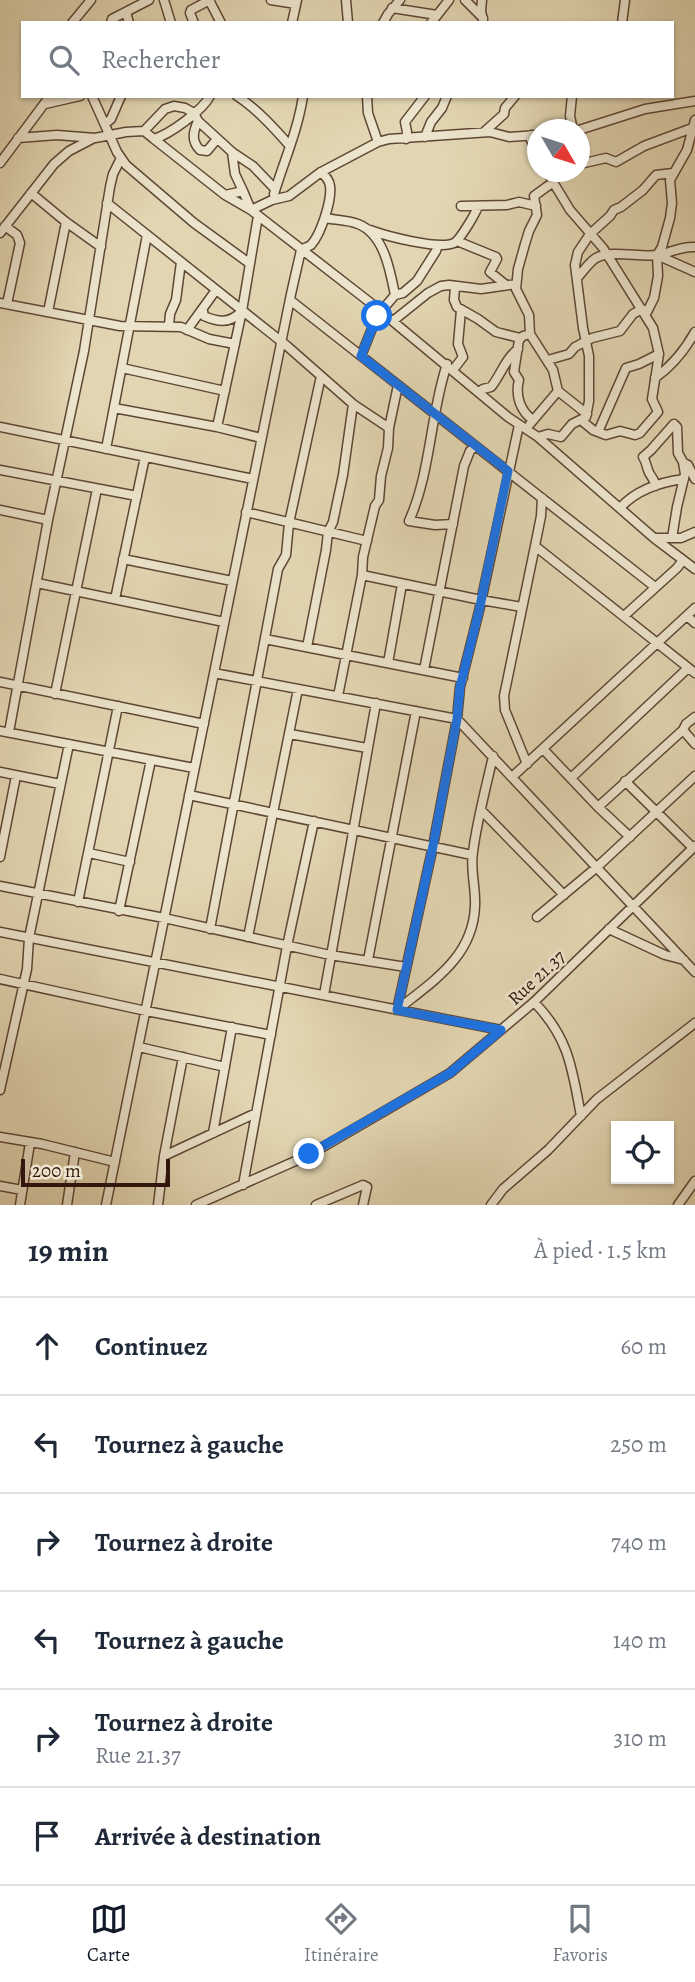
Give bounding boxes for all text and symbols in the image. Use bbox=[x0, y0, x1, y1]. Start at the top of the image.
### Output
search box bbox=[21, 21, 674, 98]
icon: search bbox=[45, 41, 83, 79]
text: Rechercher bbox=[101, 42, 221, 77]
north arrow bbox=[527, 119, 590, 182]
route start bbox=[361, 300, 392, 331]
street label: Rue 21.37 bbox=[502, 944, 571, 1011]
map controls bbox=[611, 1121, 674, 1184]
button: locate bbox=[611, 1121, 674, 1184]
route end bbox=[293, 1138, 324, 1169]
scale bar bbox=[21, 1156, 170, 1188]
text: 200 m bbox=[32, 1158, 81, 1184]
text: 19 min bbox=[28, 1231, 109, 1271]
text: À pied · 1.5 km bbox=[534, 1235, 667, 1266]
icon: ahead bbox=[28, 1327, 66, 1365]
text: Continuez bbox=[95, 1329, 208, 1364]
text: 60 m bbox=[620, 1331, 667, 1362]
icon: left bbox=[28, 1425, 66, 1463]
text: Tournez à gauche bbox=[95, 1427, 284, 1462]
text: 250 m bbox=[610, 1429, 667, 1460]
icon: right bbox=[28, 1523, 66, 1561]
text: Tournez à droite bbox=[95, 1525, 273, 1560]
text: 740 m bbox=[611, 1527, 667, 1558]
icon: left bbox=[28, 1621, 66, 1659]
text: Tournez à gauche bbox=[95, 1623, 284, 1658]
text: 140 m bbox=[613, 1625, 667, 1656]
text: Tournez à droite bbox=[95, 1705, 273, 1740]
icon: right bbox=[28, 1719, 66, 1757]
text: 310 m bbox=[614, 1723, 667, 1754]
text: Rue 21.37 bbox=[95, 1740, 181, 1771]
icon: arrive bbox=[28, 1817, 66, 1855]
text: Arrivée à destination bbox=[95, 1819, 321, 1854]
tab: Carte bbox=[87, 1900, 130, 1968]
tab: Itinéraire bbox=[304, 1900, 378, 1968]
tab: Favoris bbox=[553, 1900, 608, 1968]

